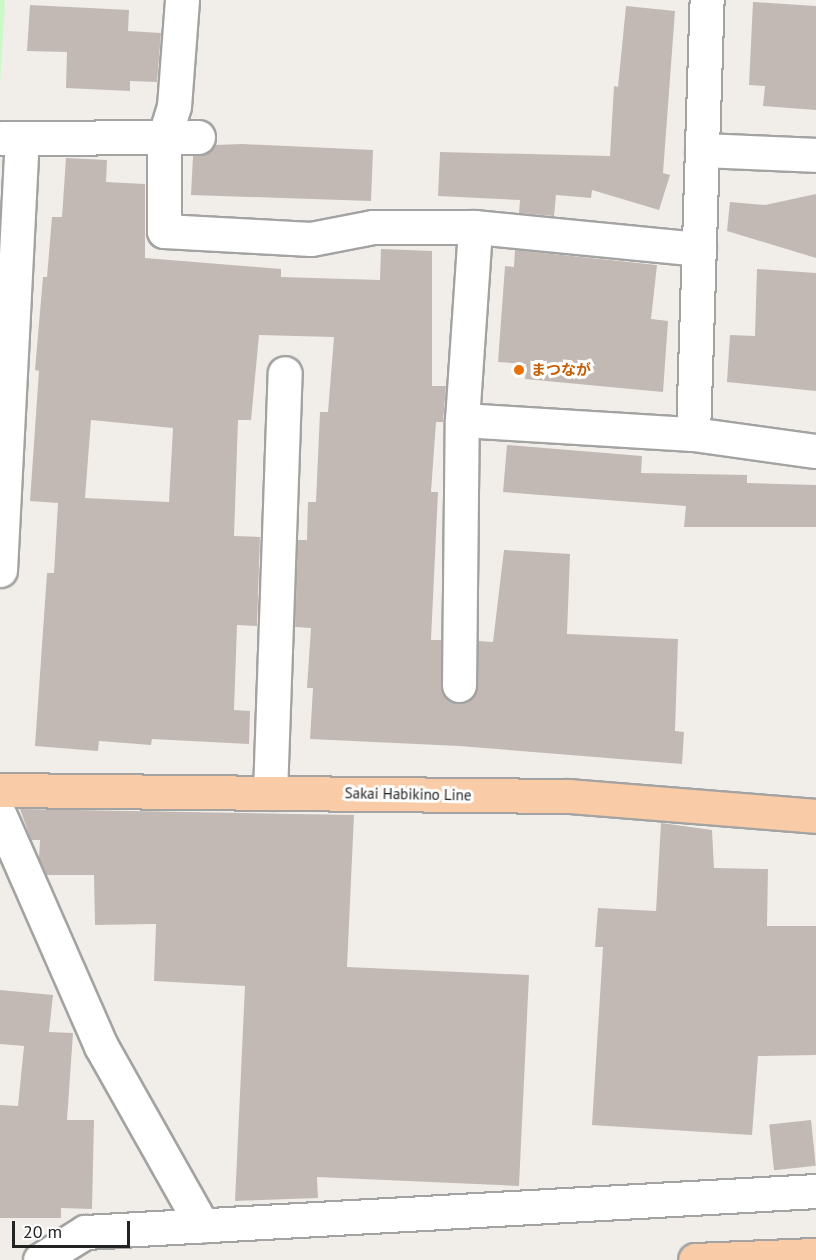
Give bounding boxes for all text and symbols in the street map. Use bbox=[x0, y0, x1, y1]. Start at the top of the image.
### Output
place label: まつなが bbox=[531, 361, 591, 379]
marker: まつなが bbox=[512, 363, 526, 377]
street label: Sakai Habikino Line bbox=[344, 784, 472, 804]
scale bar bbox=[15, 1209, 134, 1247]
text: 20 m bbox=[23, 1220, 62, 1243]

